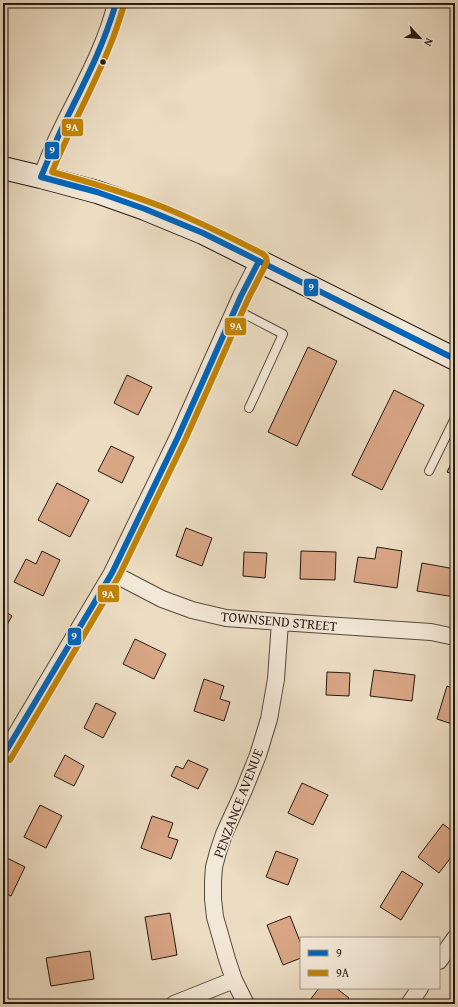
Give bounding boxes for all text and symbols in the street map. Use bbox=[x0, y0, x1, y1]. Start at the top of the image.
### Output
north arrow bbox=[400, 18, 440, 58]
text: N bbox=[420, 36, 438, 50]
unlabelled marker bbox=[98, 57, 108, 67]
line badge: 9A bbox=[61, 118, 84, 137]
text: 9A bbox=[66, 119, 78, 135]
line badge: 9 bbox=[44, 141, 60, 160]
text: 9 bbox=[49, 142, 55, 158]
line badge: 9 bbox=[303, 278, 319, 297]
text: 9 bbox=[308, 279, 314, 295]
line badge: 9A bbox=[224, 317, 247, 336]
text: 9A bbox=[230, 318, 242, 334]
line badge: 9A bbox=[97, 584, 120, 603]
text: 9A bbox=[102, 586, 114, 602]
street label: TOWNSEND STREET bbox=[220, 606, 338, 636]
line badge: 9 bbox=[67, 627, 82, 646]
text: 9 bbox=[71, 628, 77, 644]
street label: PENZANCE AVENUE bbox=[208, 745, 268, 861]
legend bbox=[300, 937, 440, 989]
text: 9 bbox=[336, 944, 342, 961]
text: 9A bbox=[336, 964, 350, 981]

